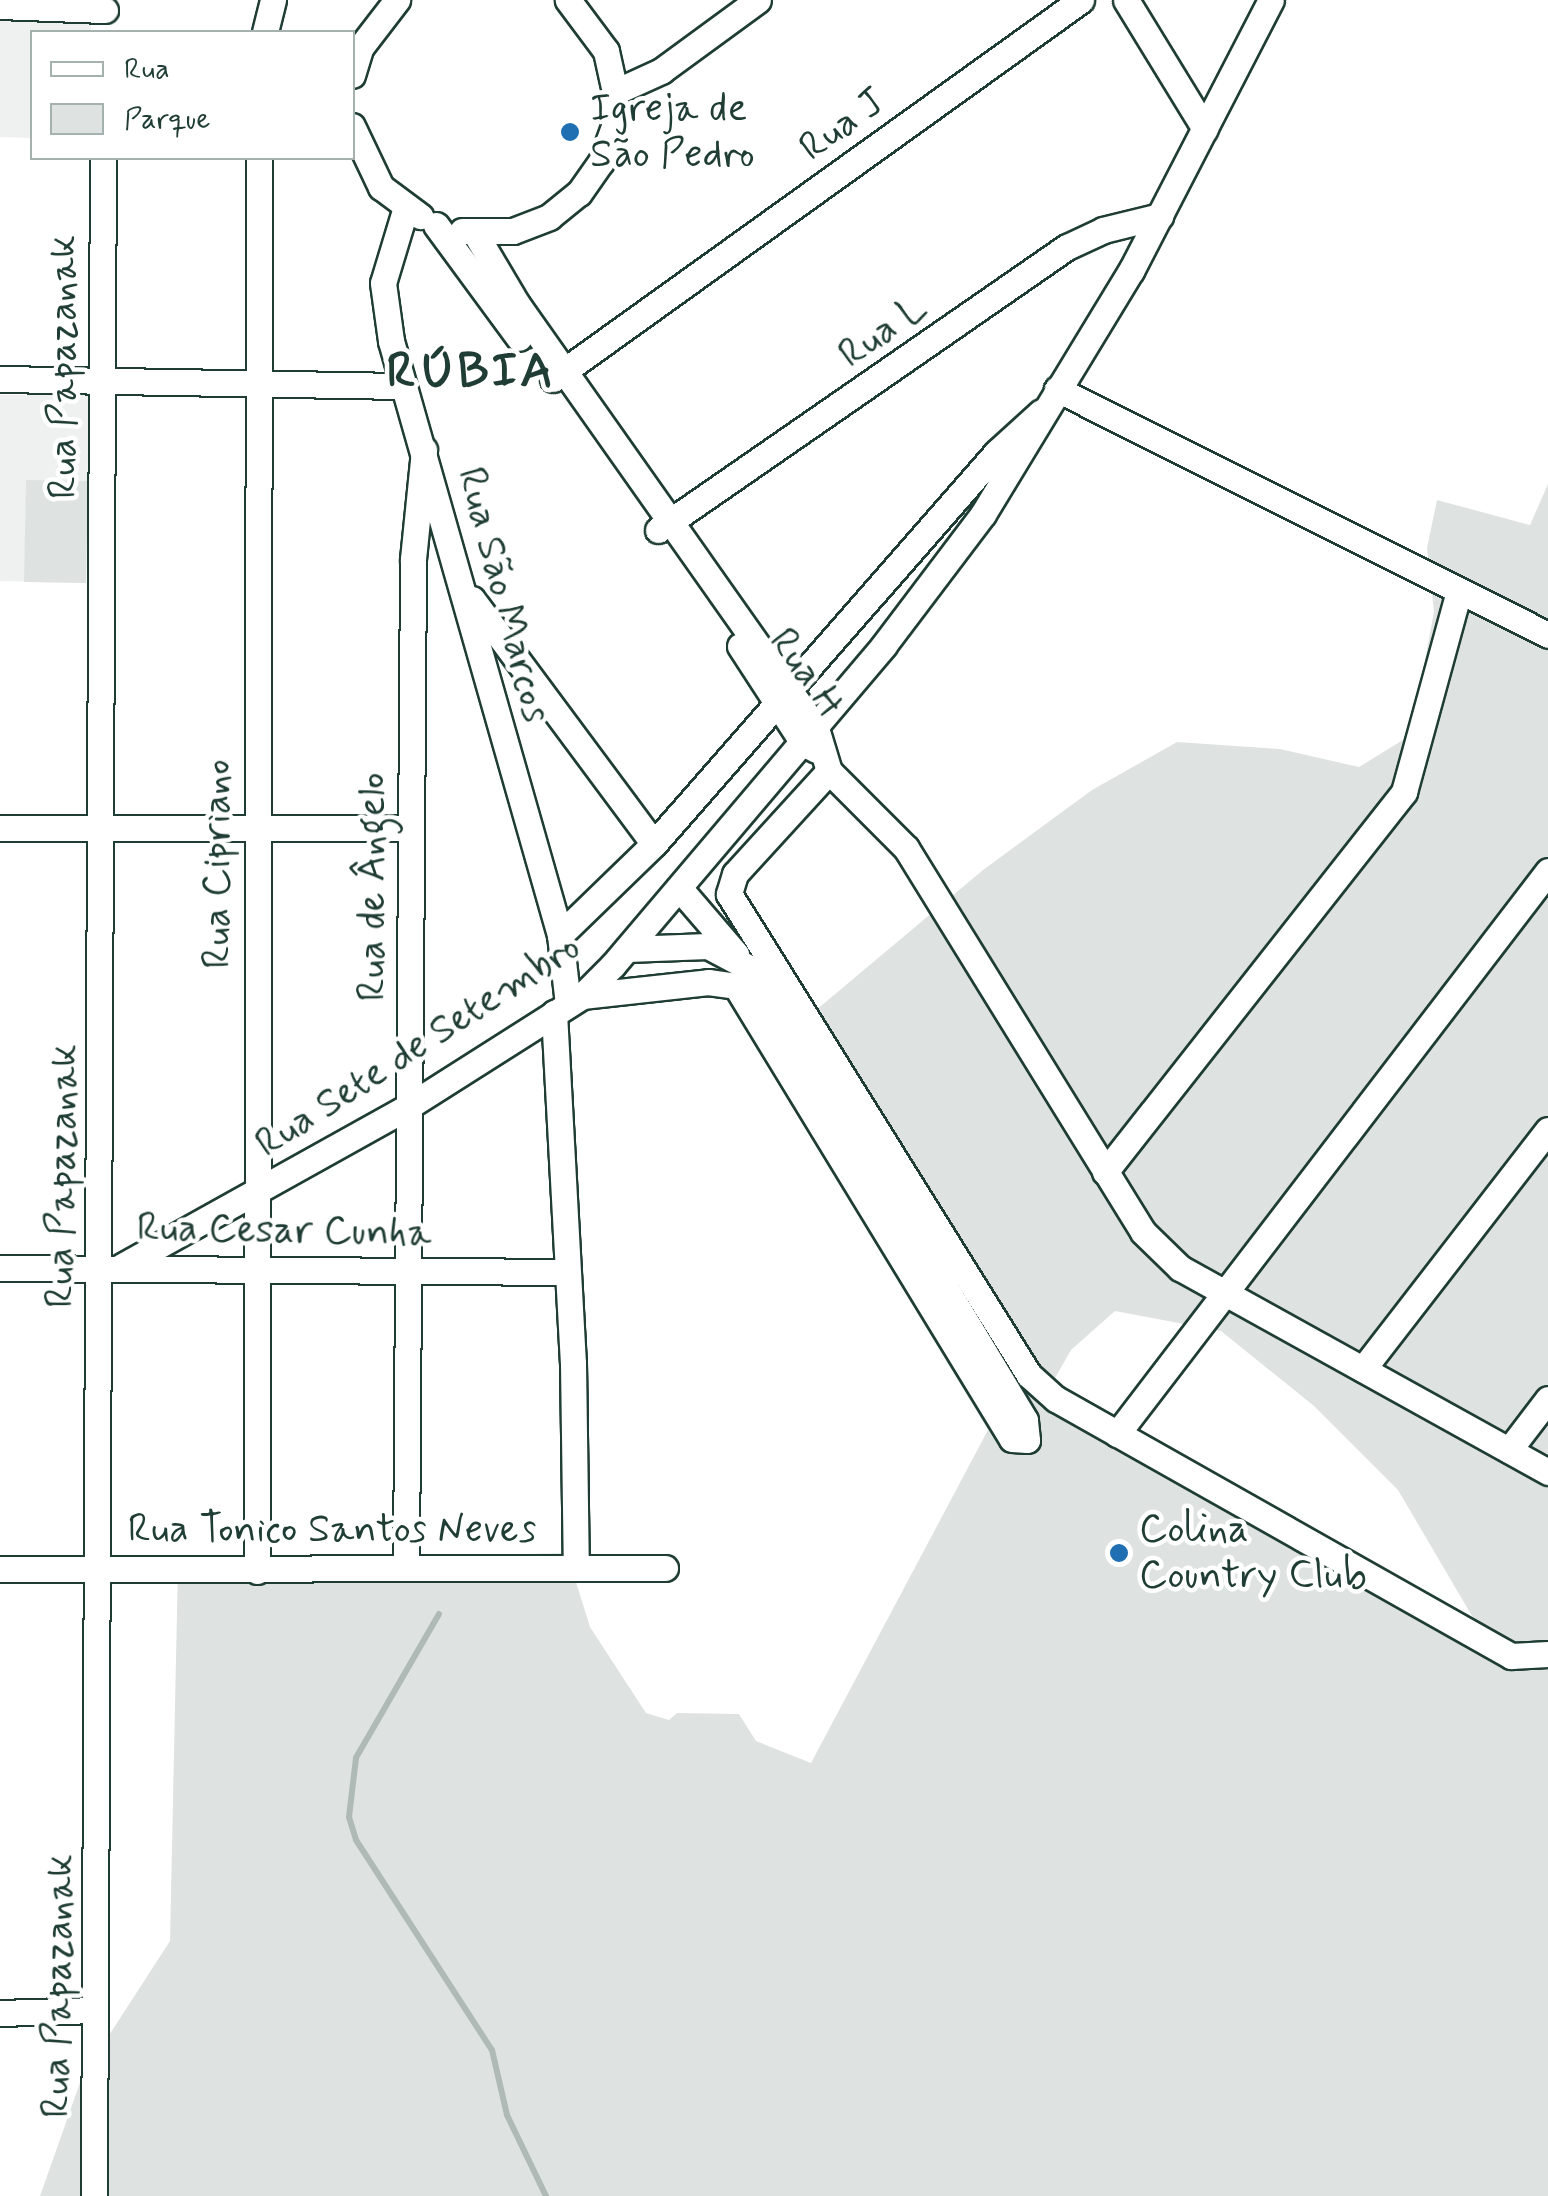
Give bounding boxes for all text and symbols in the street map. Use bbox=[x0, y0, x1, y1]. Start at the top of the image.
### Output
legend bbox=[30, 30, 355, 160]
text: Rua bbox=[124, 50, 170, 89]
street label: Rua J bbox=[790, 78, 896, 172]
place label: Igreja de São Pedro bbox=[590, 85, 753, 179]
text: Parque bbox=[124, 100, 210, 139]
marker: Igreja de São Pedro bbox=[559, 121, 581, 143]
street label: Rua Papazanak bbox=[40, 238, 88, 496]
street label: Rua L bbox=[830, 285, 936, 379]
district label: RÚBIA bbox=[387, 343, 555, 403]
street label: Rua São Marcos bbox=[446, 461, 560, 729]
street label: Rua H bbox=[758, 619, 854, 727]
street label: Rua Cipriano bbox=[194, 756, 242, 972]
street label: Rua de Ângelo bbox=[349, 772, 397, 1002]
street label: Rua Sete de Setembro bbox=[248, 924, 588, 1168]
street label: Rua Papazanak bbox=[37, 1047, 89, 1305]
street label: Rua Cesar Cunha bbox=[137, 1204, 431, 1258]
street label: Rua Tonico Santos Neves bbox=[129, 1506, 535, 1554]
place label: Colina Country Club bbox=[1139, 1506, 1367, 1600]
marker: Colina Country Club bbox=[1108, 1542, 1130, 1564]
street label: Rua Papazanak bbox=[33, 1857, 85, 2115]

